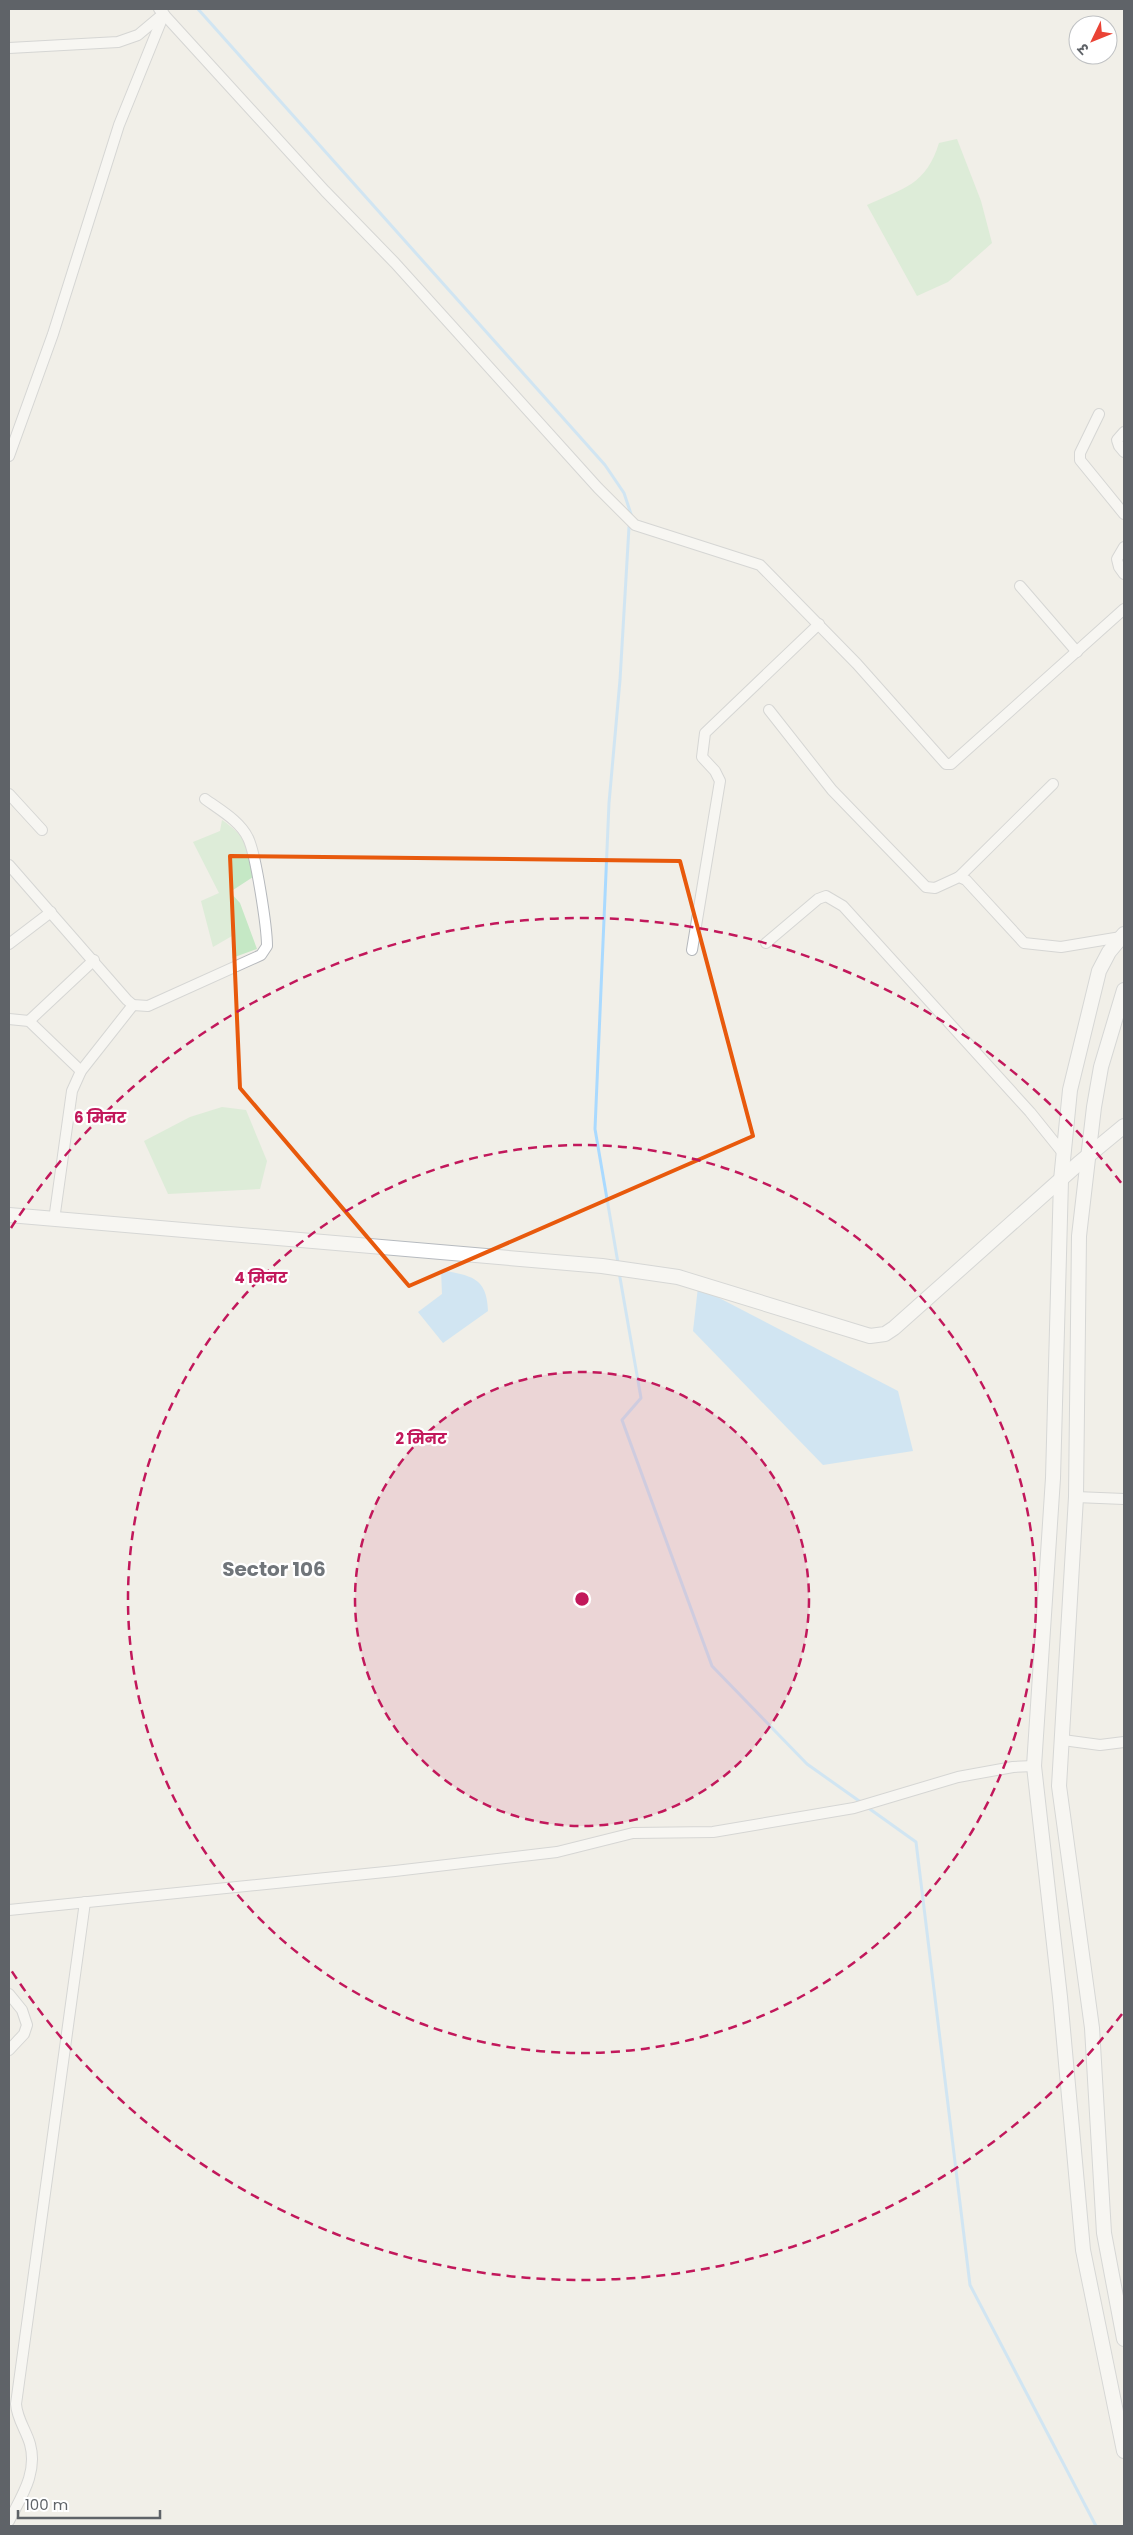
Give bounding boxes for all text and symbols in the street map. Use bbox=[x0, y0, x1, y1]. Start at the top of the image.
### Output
north arrow bbox=[1068, 15, 1118, 65]
text: उ bbox=[1073, 38, 1094, 59]
text: 6 मिनट bbox=[74, 1107, 126, 1128]
text: 4 मिनट bbox=[235, 1267, 288, 1288]
text: 2 मिनट bbox=[395, 1428, 447, 1449]
district label: Sector 106 bbox=[222, 1555, 326, 1583]
centre of rings bbox=[573, 1590, 591, 1608]
scale bar bbox=[18, 2488, 160, 2520]
text: 100 m bbox=[25, 2494, 68, 2515]

